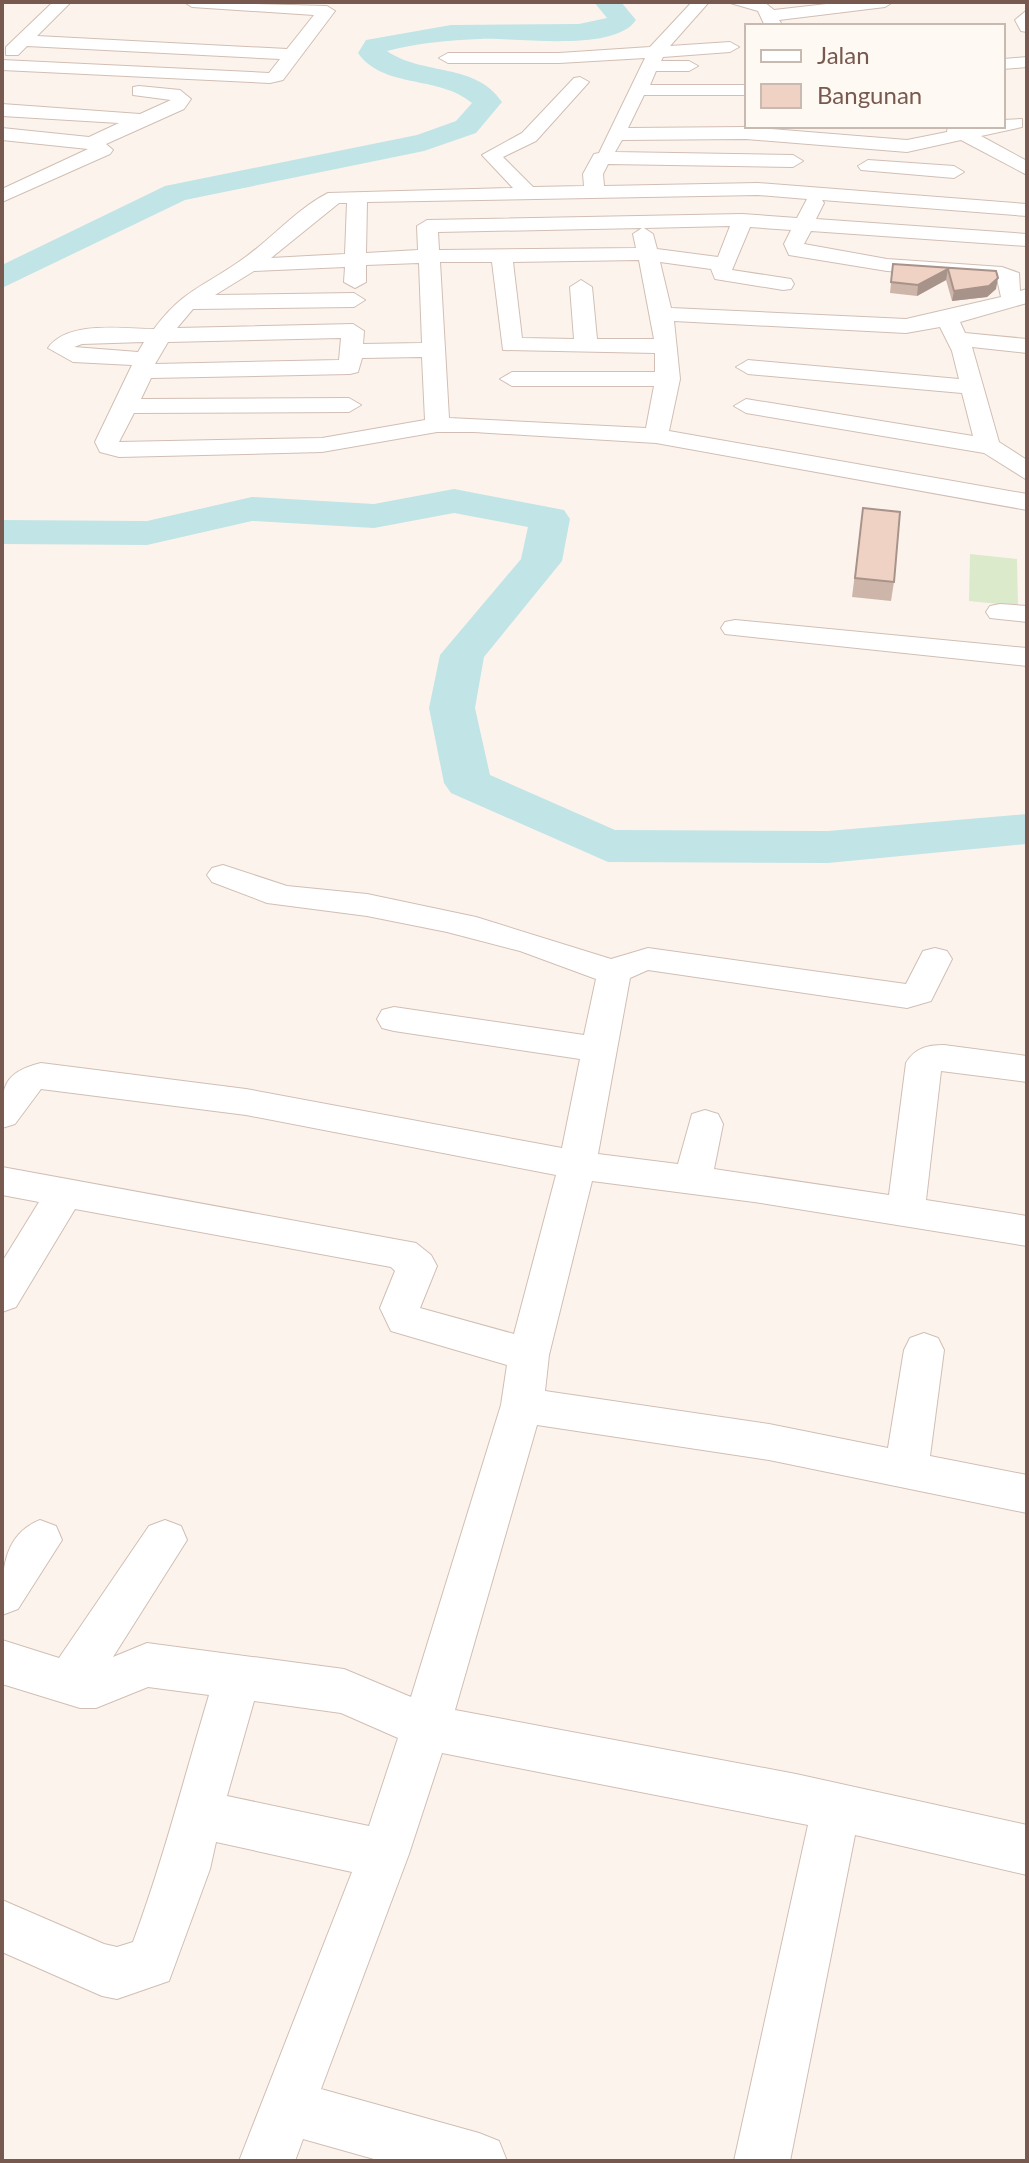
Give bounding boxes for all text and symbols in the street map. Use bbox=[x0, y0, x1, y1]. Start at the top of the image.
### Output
legend bbox=[745, 24, 1005, 128]
text: Jalan bbox=[817, 40, 870, 69]
text: Bangunan bbox=[817, 80, 922, 109]

